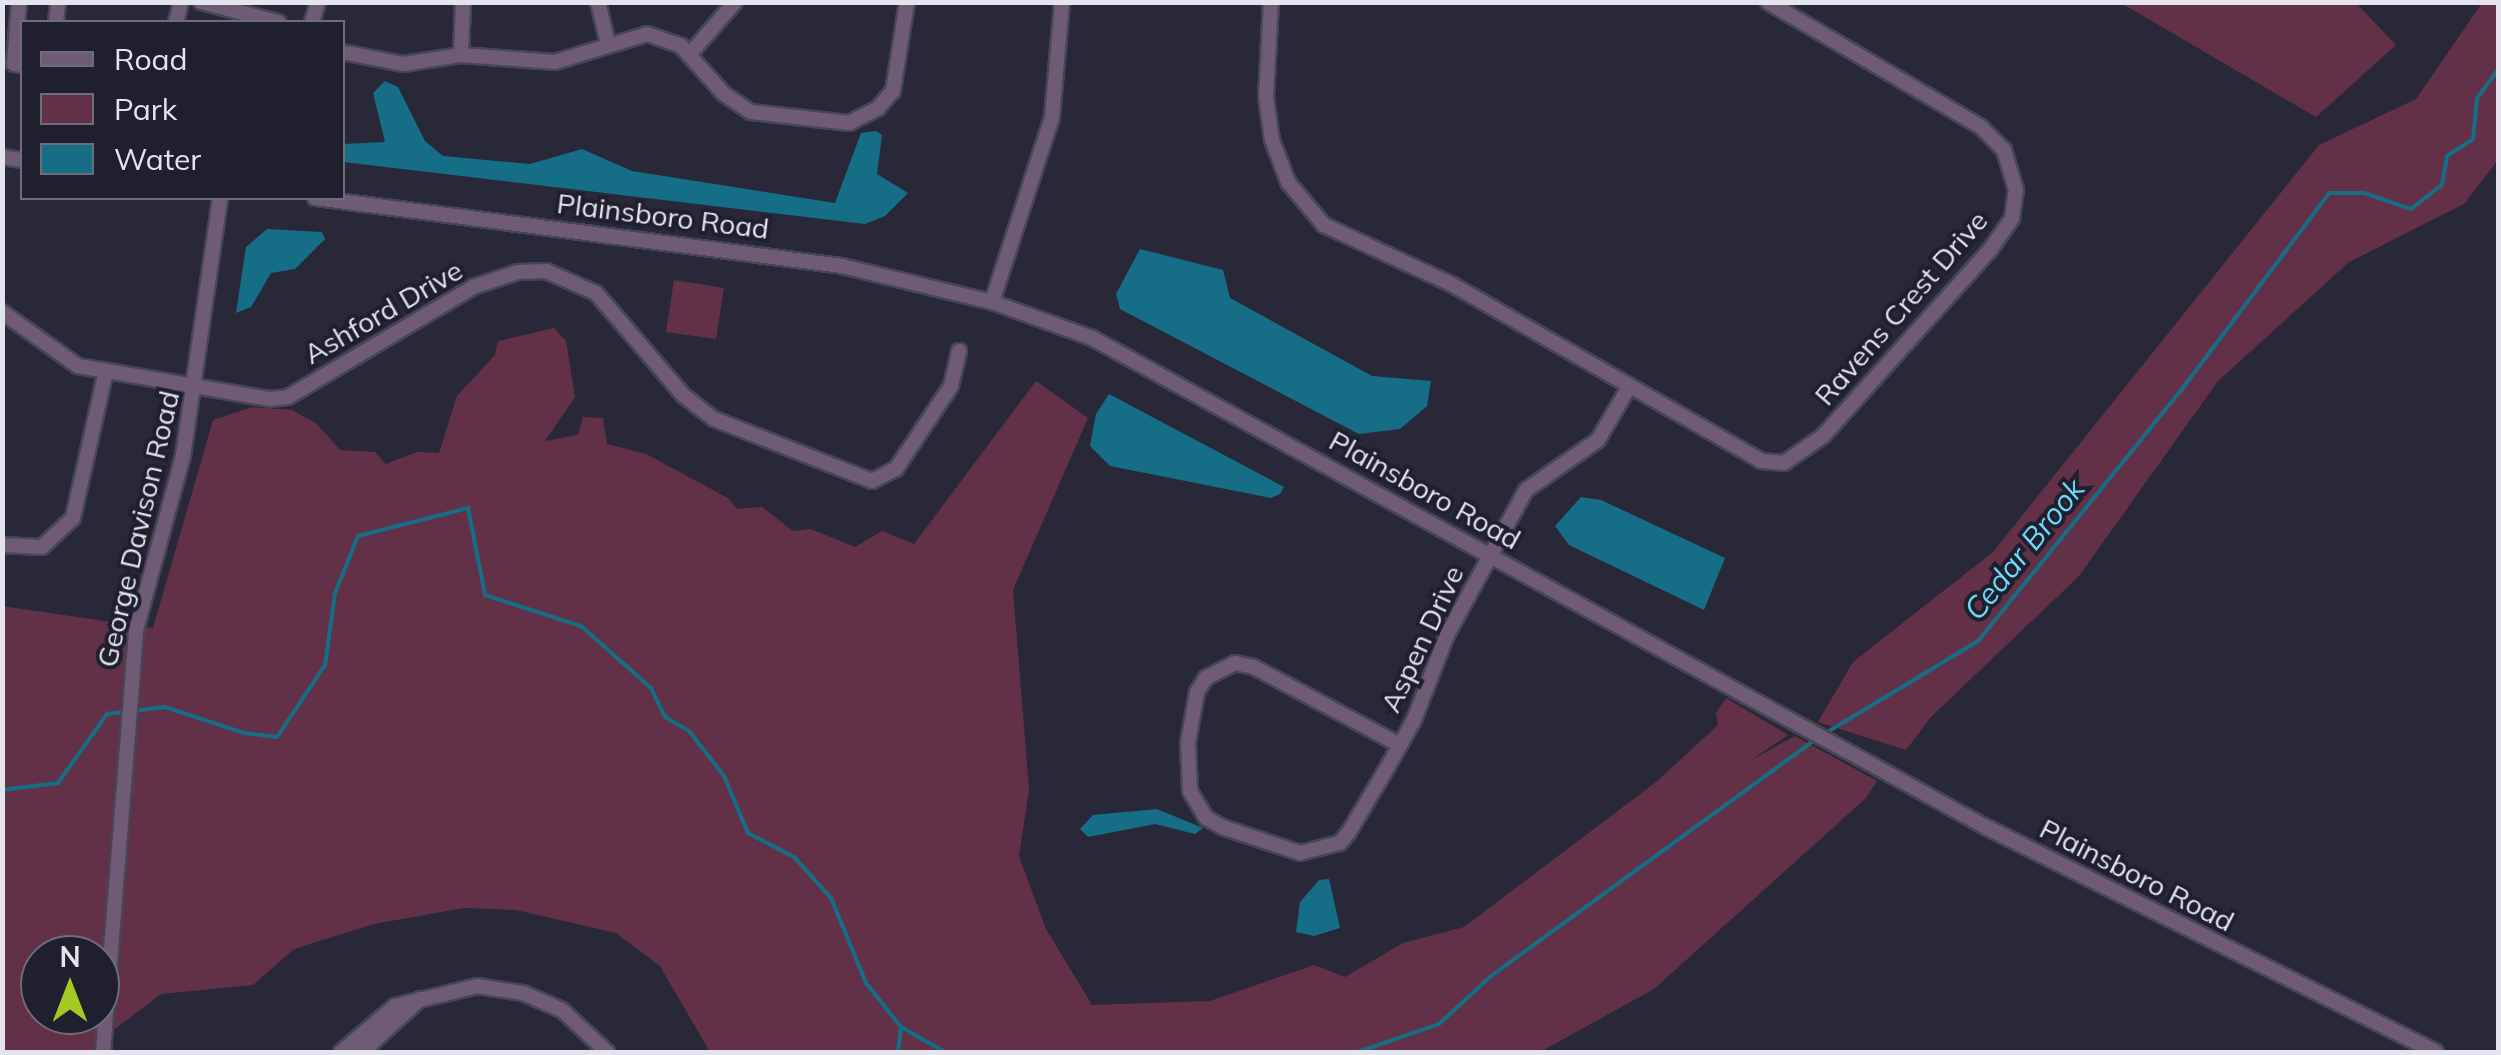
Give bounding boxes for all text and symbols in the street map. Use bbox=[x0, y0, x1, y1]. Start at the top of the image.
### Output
legend bbox=[20, 20, 345, 200]
text: Road bbox=[114, 40, 188, 78]
text: Park bbox=[114, 90, 177, 128]
text: Water bbox=[114, 140, 201, 178]
street label: Plainsboro Road bbox=[555, 186, 771, 246]
street label: Ravens Crest Drive bbox=[1808, 204, 1994, 412]
street label: Ashford Drive bbox=[298, 253, 468, 371]
street label: George Davison Road bbox=[90, 388, 186, 670]
street label: Plainsboro Road bbox=[1324, 424, 1526, 556]
water label: Cedar Brook bbox=[1956, 471, 2092, 627]
street label: Aspen Drive bbox=[1373, 560, 1471, 718]
street label: Plainsboro Road bbox=[2034, 812, 2240, 938]
north arrow bbox=[20, 935, 120, 1035]
text: N bbox=[59, 939, 81, 974]

